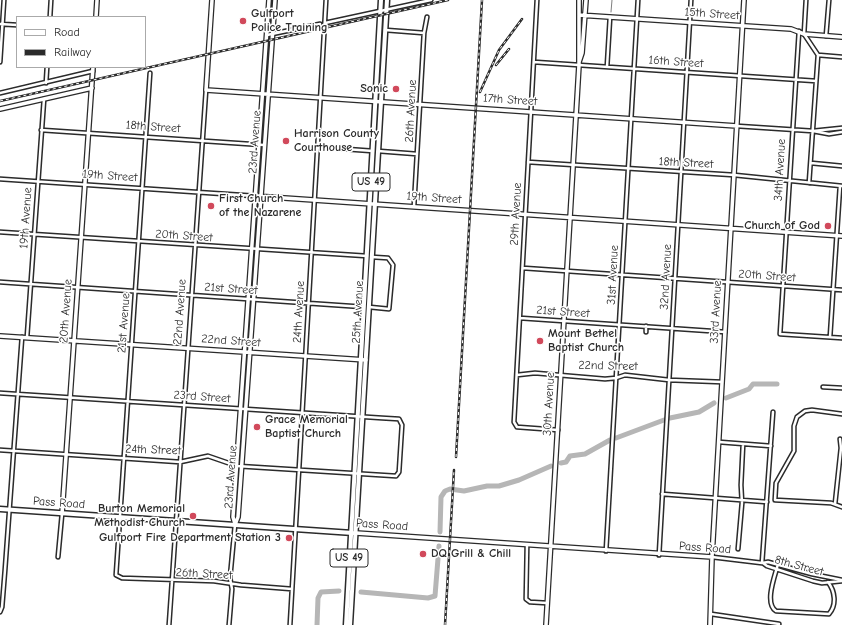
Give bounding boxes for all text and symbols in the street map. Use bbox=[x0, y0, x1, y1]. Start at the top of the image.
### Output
street label: 15th Street bbox=[684, 5, 740, 23]
place label: Gulfport Police Training bbox=[251, 7, 328, 35]
legend bbox=[16, 16, 146, 68]
marker: Gulfport Police Training bbox=[238, 16, 248, 26]
text: Road bbox=[54, 25, 80, 39]
text: Railway bbox=[54, 45, 91, 59]
street label: 16th Street bbox=[648, 53, 704, 71]
street label: 26th Avenue bbox=[402, 79, 420, 143]
place label: Sonic bbox=[360, 82, 388, 96]
marker: Sonic bbox=[391, 84, 401, 94]
street label: 17th Street bbox=[482, 91, 538, 109]
street label: 23rd Avenue bbox=[246, 110, 264, 174]
street label: 18th Street bbox=[125, 118, 181, 136]
place label: Harrison County Courthouse bbox=[294, 127, 379, 155]
marker: Harrison County Courthouse bbox=[281, 136, 291, 146]
street label: 34th Avenue bbox=[771, 139, 789, 201]
street label: 18th Street bbox=[658, 154, 714, 172]
street label: 19th Street bbox=[82, 167, 138, 185]
road number: US 49 bbox=[352, 173, 390, 191]
street label: 29th Avenue bbox=[507, 182, 525, 246]
street label: 19th Avenue bbox=[17, 187, 35, 249]
street label: 19th Street bbox=[406, 189, 462, 207]
place label: First Church of the Nazarene bbox=[219, 192, 301, 220]
marker: First Church of the Nazarene bbox=[206, 201, 216, 211]
place label: Church of God bbox=[744, 219, 820, 233]
marker: Church of God bbox=[823, 221, 833, 231]
street label: 20th Street bbox=[155, 227, 213, 245]
street label: 32nd Avenue bbox=[657, 244, 675, 310]
street label: 31st Avenue bbox=[604, 245, 622, 305]
street label: 20th Street bbox=[738, 267, 796, 285]
street label: 20th Avenue bbox=[57, 279, 75, 343]
street label: 22nd Avenue bbox=[171, 279, 189, 345]
street label: 21st Street bbox=[204, 280, 258, 298]
street label: 24th Avenue bbox=[290, 280, 308, 344]
street label: 25th Avenue bbox=[349, 280, 367, 344]
street label: 33rd Avenue bbox=[707, 280, 725, 344]
street label: 21st Avenue bbox=[115, 293, 133, 353]
street label: 21st Street bbox=[536, 303, 590, 321]
place label: Mount Bethel Baptist Church bbox=[548, 327, 624, 355]
street label: 22nd Street bbox=[201, 332, 261, 350]
marker: Mount Bethel Baptist Church bbox=[535, 336, 545, 346]
street label: 22nd Street bbox=[578, 358, 638, 374]
street label: 30th Avenue bbox=[540, 372, 558, 436]
street label: 23rd Street bbox=[173, 388, 231, 406]
place label: Grace Memorial Baptist Church bbox=[265, 413, 348, 441]
marker: Grace Memorial Baptist Church bbox=[252, 422, 262, 432]
street label: 24th Street bbox=[125, 442, 181, 458]
street label: 23rd Avenue bbox=[222, 445, 240, 509]
street label: Pass Road bbox=[32, 494, 86, 512]
place label: Burton Memorial Methodist Church bbox=[94, 502, 185, 530]
marker: Burton Memorial Methodist Church bbox=[188, 511, 198, 521]
street label: Pass Road bbox=[355, 516, 409, 534]
place label: Gulfport Fire Department Station 3 bbox=[99, 531, 281, 545]
marker: Gulfport Fire Department Station 3 bbox=[284, 533, 294, 543]
street label: Pass Road bbox=[678, 539, 732, 557]
place label: DQ Grill & Chill bbox=[431, 547, 511, 561]
road number: US 49 bbox=[330, 549, 368, 567]
marker: DQ Grill & Chill bbox=[418, 549, 428, 559]
street label: 8th Street bbox=[773, 553, 825, 579]
street label: 26th Street bbox=[175, 565, 233, 583]

